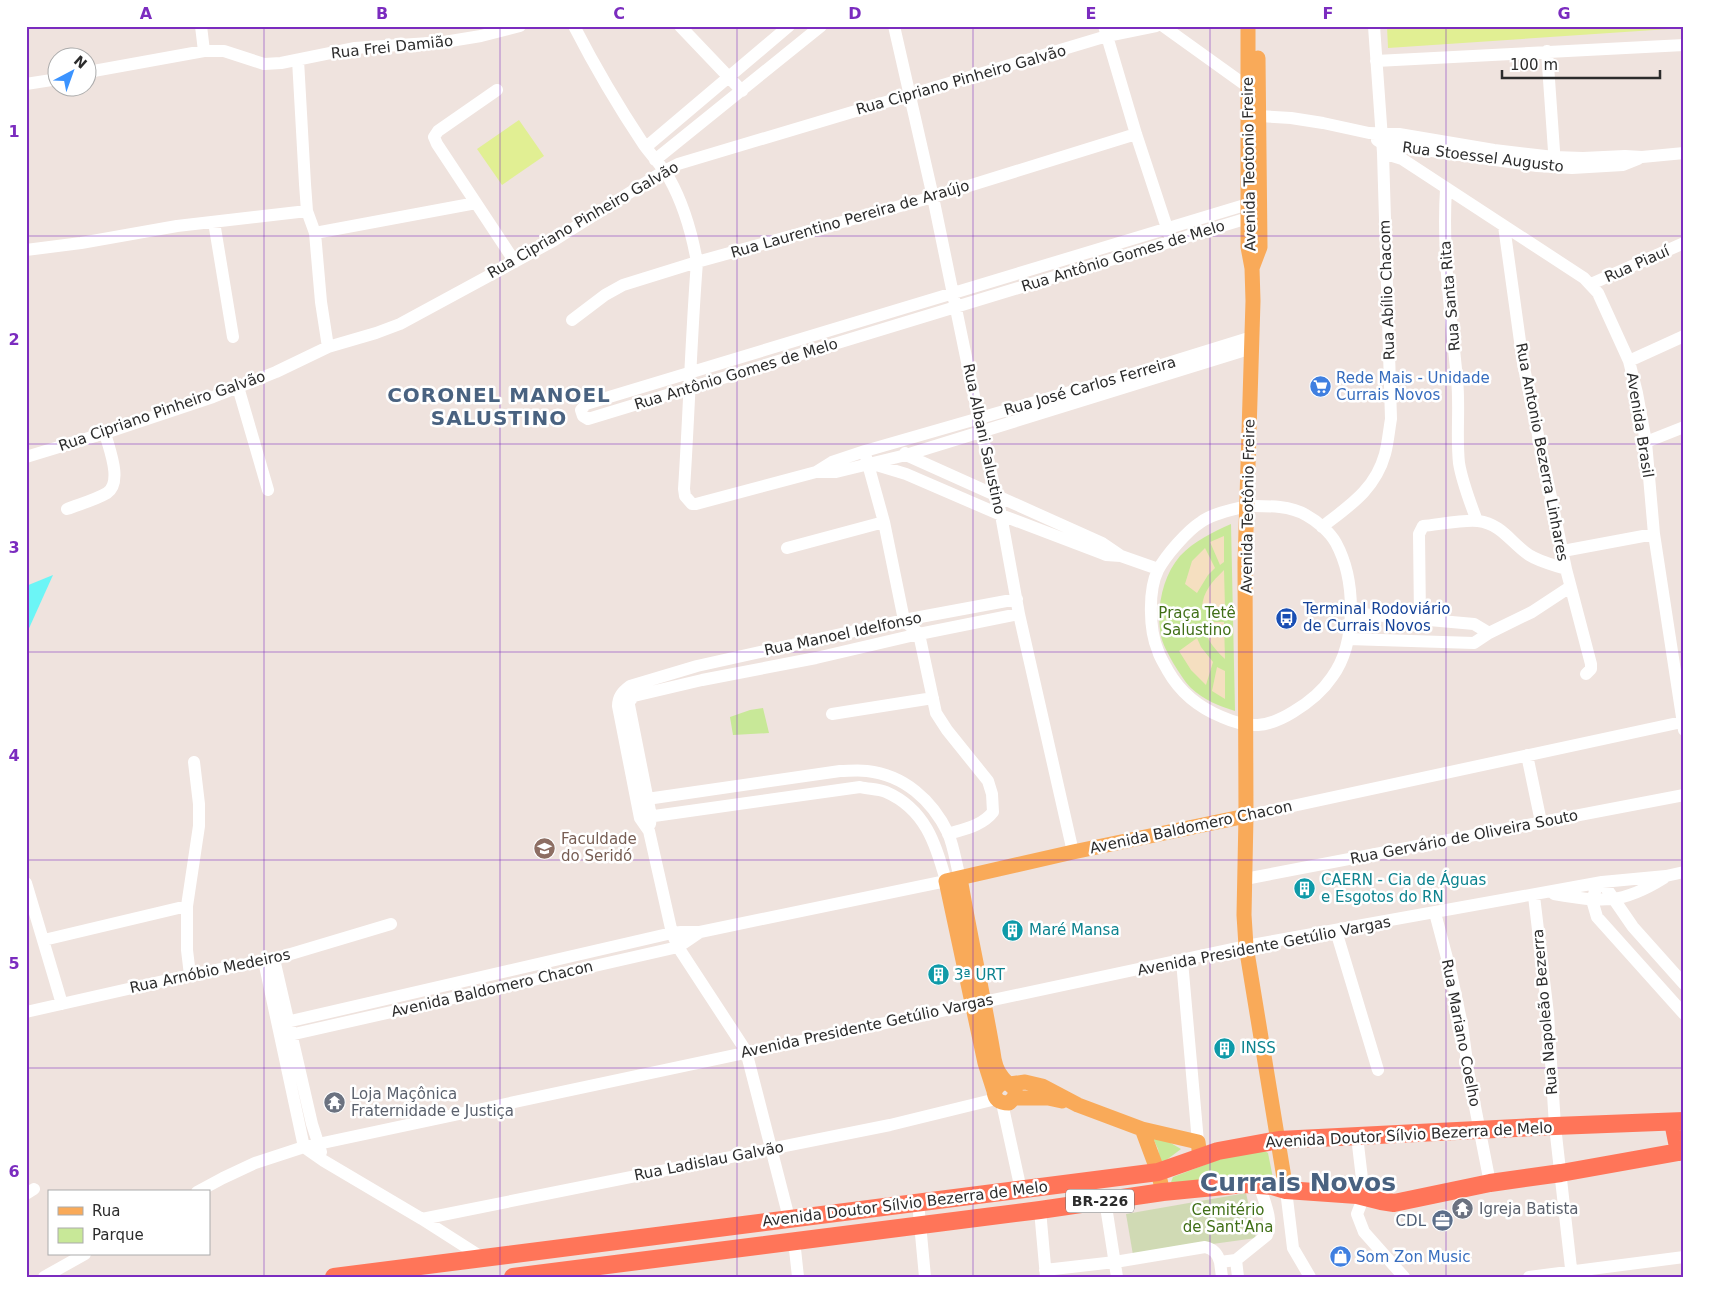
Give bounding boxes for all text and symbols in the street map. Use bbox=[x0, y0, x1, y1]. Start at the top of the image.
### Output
text: A bbox=[140, 4, 153, 23]
text: B bbox=[376, 4, 388, 23]
text: C bbox=[613, 4, 625, 23]
text: D bbox=[848, 4, 862, 23]
text: E bbox=[1086, 4, 1096, 23]
text: F bbox=[1323, 4, 1333, 23]
text: G bbox=[1557, 4, 1571, 23]
street label: Rua Frei Damião bbox=[330, 32, 454, 62]
street label: Rua Cipriano Pinheiro Galvão bbox=[854, 41, 1068, 119]
north arrow bbox=[48, 48, 98, 98]
scale bar bbox=[1502, 48, 1660, 80]
text: N bbox=[71, 52, 90, 72]
text: 100 m bbox=[1510, 56, 1558, 74]
street label: Avenida Teotonio Freire bbox=[1238, 77, 1260, 251]
text: 1 bbox=[8, 122, 20, 141]
street label: Rua Stoessel Augusto bbox=[1401, 138, 1565, 176]
street label: Rua Cipriano Pinheiro Galvão bbox=[484, 158, 682, 282]
street label: Rua Laurentino Pereira de Araújo bbox=[729, 176, 971, 262]
street label: Rua Antônio Gomes de Melo bbox=[1019, 216, 1227, 296]
street label: Rua Abílio Chacom bbox=[1376, 219, 1398, 361]
street label: Rua Santa Rita bbox=[1436, 240, 1464, 352]
street label: Rua Piauí bbox=[1602, 241, 1673, 286]
text: 2 bbox=[8, 330, 20, 349]
street label: Rua Antônio Gomes de Melo bbox=[632, 334, 840, 414]
street label: Rua Antonio Bezerra Linhares bbox=[1512, 341, 1572, 563]
street label: Rua José Carlos Ferreira bbox=[1002, 353, 1178, 419]
street label: Rua Albani Salustino bbox=[959, 362, 1009, 516]
street label: Rua Cipriano Pinheiro Galvão bbox=[56, 367, 268, 455]
place label: Rede Mais - Unidade Currais Novos bbox=[1336, 369, 1490, 404]
street label: Avenida Brasil bbox=[1623, 371, 1657, 479]
supermarket icon: Rede Mais - Unidade Currais Novos bbox=[1308, 375, 1332, 399]
district label: CORONEL MANOEL SALUSTINO bbox=[387, 383, 611, 430]
street label: Avenida Teotônio Freire bbox=[1237, 419, 1259, 593]
text: 3 bbox=[8, 538, 20, 557]
place label: Terminal Rodoviário de Currais Novos bbox=[1302, 600, 1451, 635]
park label: Praça Tetê Salustino bbox=[1158, 604, 1236, 639]
bus stop icon: Terminal Rodoviário de Currais Novos bbox=[1275, 606, 1299, 630]
street label: Rua Manoel Idelfonso bbox=[763, 609, 923, 659]
text: 4 bbox=[8, 746, 20, 765]
street label: Avenida Baldomero Chacon bbox=[1088, 797, 1294, 857]
street label: Rua Gervário de Oliveira Souto bbox=[1348, 806, 1580, 868]
place label: Faculdade do Seridó bbox=[561, 830, 637, 865]
school or university icon: Faculdade do Seridó bbox=[533, 836, 557, 860]
place label: CAERN - Cia de Águas e Esgotos do RN bbox=[1321, 870, 1486, 906]
building icon: CAERN - Cia de Águas e Esgotos do RN bbox=[1293, 877, 1317, 901]
street label: Avenida Presidente Getúlio Vargas bbox=[1136, 913, 1392, 979]
building icon: Maré Mansa bbox=[1001, 918, 1025, 942]
place label: Maré Mansa bbox=[1029, 921, 1120, 939]
street label: Rua Napoleão Bezerra bbox=[1529, 928, 1561, 1096]
street label: Rua Arnóbio Medeiros bbox=[128, 945, 292, 997]
text: 5 bbox=[8, 954, 20, 973]
street label: Avenida Baldomero Chacon bbox=[389, 957, 595, 1021]
street label: Rua Mariano Coelho bbox=[1438, 958, 1484, 1108]
building icon: 3ª URT bbox=[926, 963, 950, 987]
place label: 3ª URT bbox=[954, 966, 1006, 984]
street label: Avenida Presidente Getúlio Vargas bbox=[739, 990, 995, 1062]
building icon: INSS bbox=[1213, 1036, 1237, 1060]
place label: INSS bbox=[1241, 1039, 1276, 1057]
place label: Loja Maçônica Fraternidade e Justiça bbox=[351, 1085, 514, 1120]
temple icon: Loja Maçônica Fraternidade e Justiça bbox=[323, 1091, 347, 1115]
street label: Avenida Doutor Sílvio Bezerra de Melo bbox=[1265, 1118, 1553, 1152]
street label: Rua Ladislau Galvão bbox=[633, 1138, 785, 1184]
text: 6 bbox=[8, 1162, 20, 1181]
district label: Currais Novos bbox=[1200, 1168, 1396, 1197]
street label: Avenida Doutor Sílvio Bezerra de Melo bbox=[761, 1178, 1049, 1230]
legend bbox=[48, 1190, 210, 1256]
road number: BR-226 bbox=[1066, 1190, 1134, 1212]
temple icon: Igreja Batista bbox=[1451, 1197, 1475, 1221]
place label: Igreja Batista bbox=[1479, 1200, 1579, 1218]
park label: Cemitério de Sant'Ana bbox=[1183, 1201, 1273, 1236]
text: Rua bbox=[92, 1202, 120, 1220]
office icon: CDL bbox=[1430, 1209, 1454, 1233]
place label: CDL bbox=[1396, 1212, 1427, 1230]
text: Parque bbox=[92, 1226, 144, 1244]
shop icon: Som Zon Music bbox=[1328, 1245, 1352, 1269]
place label: Som Zon Music bbox=[1356, 1248, 1471, 1266]

